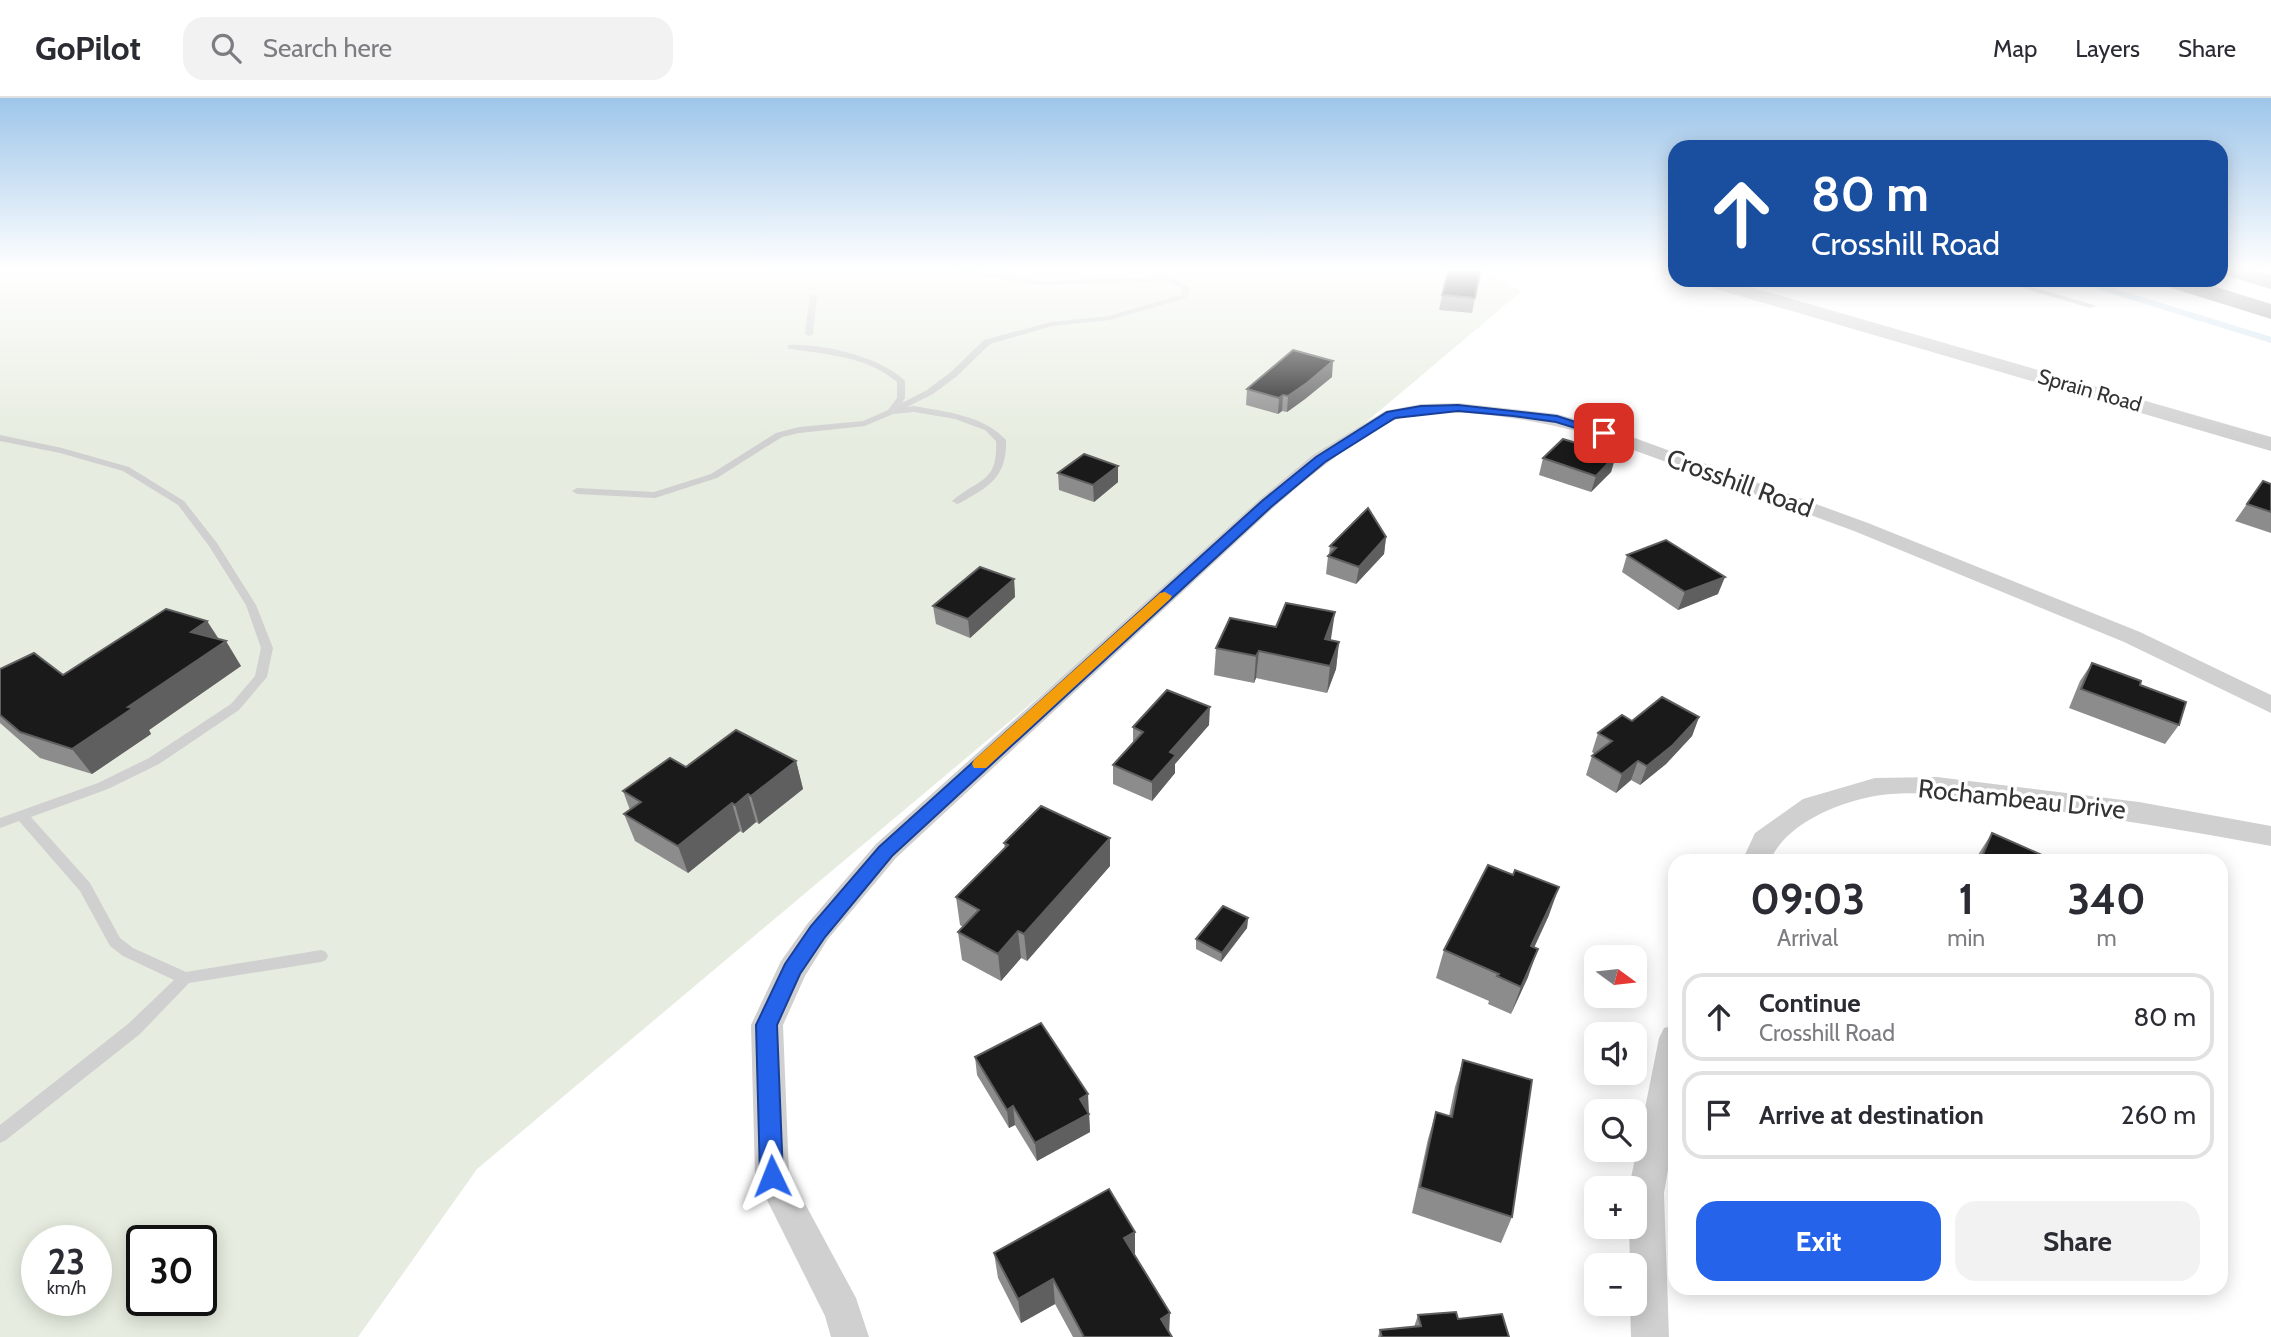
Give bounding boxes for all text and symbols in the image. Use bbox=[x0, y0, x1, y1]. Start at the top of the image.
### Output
search box bbox=[183, 17, 673, 80]
text: GoPilot bbox=[35, 28, 141, 68]
icon: search bbox=[207, 29, 245, 67]
text: Search here bbox=[263, 32, 392, 64]
text: Map bbox=[1993, 34, 2037, 63]
text: Layers bbox=[2075, 34, 2140, 63]
text: Share bbox=[2178, 34, 2236, 63]
text: 80 m bbox=[1811, 164, 1929, 223]
icon: ahead bbox=[1696, 168, 1787, 259]
text: Crosshill Road bbox=[1811, 224, 2000, 263]
street label: Sprain Road bbox=[2035, 363, 2145, 417]
pin bbox=[1574, 403, 1634, 463]
icon: arrive bbox=[1585, 414, 1623, 452]
street label: Crosshill Road bbox=[1662, 442, 1818, 524]
street label: Rochambeau Drive bbox=[1917, 772, 2127, 826]
text: 09:03 bbox=[1750, 873, 1865, 925]
text: 1 bbox=[1958, 873, 1974, 925]
text: 340 bbox=[2067, 873, 2146, 925]
text: Arrival bbox=[1777, 924, 1838, 952]
text: min bbox=[1947, 924, 1985, 952]
text: m bbox=[2096, 924, 2117, 952]
north arrow bbox=[1584, 945, 1647, 1008]
map controls bbox=[1584, 945, 1647, 1316]
text: Continue bbox=[1759, 987, 1861, 1019]
icon: ahead bbox=[1700, 998, 1738, 1036]
text: 80 m bbox=[2133, 1001, 2196, 1033]
text: Crosshill Road bbox=[1759, 1019, 1895, 1047]
button: sound bbox=[1584, 1022, 1647, 1085]
icon: arrive bbox=[1700, 1096, 1738, 1134]
button: search bbox=[1584, 1099, 1647, 1162]
text: Arrive at destination bbox=[1759, 1099, 1984, 1131]
text: 260 m bbox=[2121, 1099, 2196, 1131]
position arrow bbox=[735, 1139, 809, 1213]
button: + bbox=[1584, 1176, 1647, 1239]
button: Exit bbox=[1696, 1201, 1941, 1281]
button: Share bbox=[1955, 1201, 2200, 1281]
speed limit sign: 30 bbox=[126, 1225, 217, 1316]
text: 23 bbox=[48, 1240, 85, 1283]
button: − bbox=[1584, 1253, 1647, 1316]
text: km/h bbox=[47, 1277, 86, 1299]

